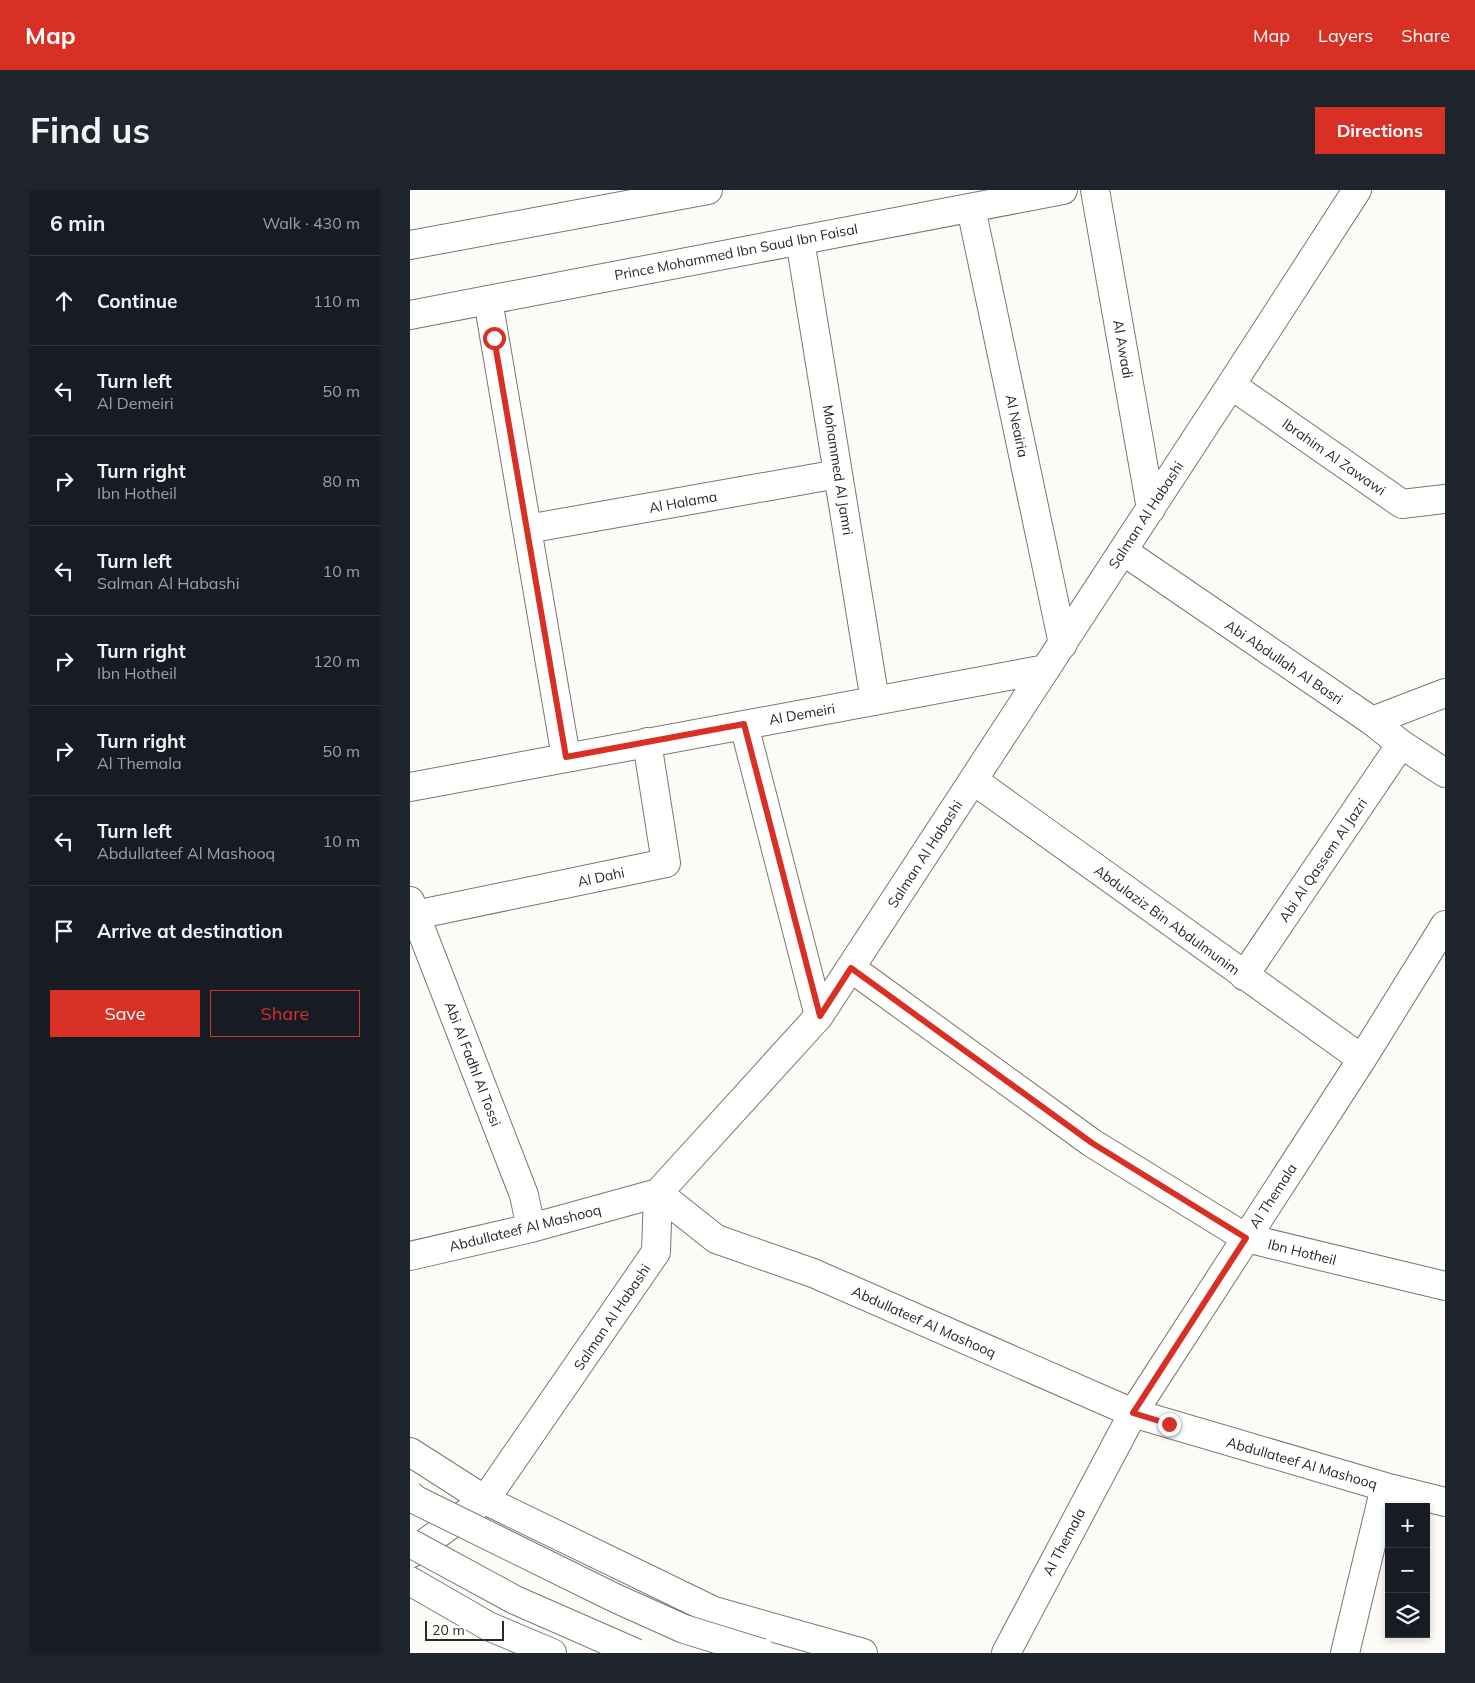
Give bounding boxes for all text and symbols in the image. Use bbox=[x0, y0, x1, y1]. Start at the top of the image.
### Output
text: Map bbox=[25, 20, 76, 50]
text: Map bbox=[1253, 24, 1290, 47]
text: Layers bbox=[1318, 24, 1373, 47]
text: Share bbox=[1401, 24, 1450, 47]
button: Directions bbox=[1315, 107, 1445, 154]
text: Find us bbox=[30, 108, 150, 152]
text: 6 min bbox=[50, 210, 105, 236]
text: Walk · 430 m bbox=[262, 213, 360, 233]
street label: Prince Mohammed Ibn Saud Ibn Faisal bbox=[613, 220, 859, 284]
icon: ahead bbox=[50, 287, 78, 315]
text: Continue bbox=[97, 289, 177, 313]
text: 110 m bbox=[313, 291, 360, 311]
street label: Al Awadi bbox=[1109, 318, 1137, 380]
route start bbox=[483, 327, 506, 350]
text: Turn left bbox=[97, 369, 172, 393]
icon: left bbox=[50, 377, 78, 405]
text: 50 m bbox=[323, 381, 360, 401]
text: Al Demeiri bbox=[97, 393, 174, 413]
street label: Al Neairia bbox=[1002, 393, 1032, 459]
street label: Mohammed Al Jamri bbox=[819, 403, 857, 537]
street label: Ibrahim Al Zawawi bbox=[1279, 414, 1389, 500]
street label: Salman Al Habashi bbox=[1104, 458, 1188, 572]
text: Turn right bbox=[97, 459, 186, 483]
icon: right bbox=[50, 467, 78, 495]
text: 80 m bbox=[323, 471, 360, 491]
text: Ibn Hotheil bbox=[97, 483, 177, 503]
street label: Al Halama bbox=[648, 487, 718, 517]
text: Turn left bbox=[97, 549, 172, 573]
icon: left bbox=[50, 557, 78, 585]
text: 10 m bbox=[323, 561, 360, 581]
text: Salman Al Habashi bbox=[97, 573, 240, 593]
street label: Abi Abdullah Al Basri bbox=[1222, 616, 1346, 708]
text: Turn right bbox=[97, 639, 186, 663]
icon: right bbox=[50, 647, 78, 675]
text: 120 m bbox=[313, 651, 360, 671]
text: Ibn Hotheil bbox=[97, 663, 177, 683]
street label: Al Demeiri bbox=[767, 699, 837, 729]
text: Turn right bbox=[97, 729, 186, 753]
icon: right bbox=[50, 737, 78, 765]
text: 50 m bbox=[323, 741, 360, 761]
text: Al Themala bbox=[97, 753, 182, 773]
street label: Abi Al Qassem Al Jazri bbox=[1275, 795, 1371, 925]
street label: Salman Al Habashi bbox=[883, 797, 967, 911]
text: Turn left bbox=[97, 819, 172, 843]
icon: left bbox=[50, 827, 78, 855]
text: 10 m bbox=[323, 831, 360, 851]
text: Abdullateef Al Mashooq bbox=[97, 843, 275, 863]
street label: Abdulaziz Bin Abdulmunim bbox=[1091, 861, 1243, 979]
street label: Al Dahi bbox=[576, 863, 626, 891]
icon: arrive bbox=[50, 917, 78, 945]
text: Arrive at destination bbox=[97, 919, 283, 943]
button: Save bbox=[50, 990, 200, 1037]
button: Share bbox=[210, 990, 360, 1037]
street label: Abi Al Fadhl Al Tossi bbox=[441, 999, 505, 1129]
street label: Al Themala bbox=[1245, 1160, 1301, 1232]
street label: Abdullateef Al Mashooq bbox=[447, 1200, 603, 1256]
street label: Ibn Hotheil bbox=[1266, 1235, 1338, 1269]
street label: Salman Al Habashi bbox=[570, 1260, 654, 1374]
street label: Abdullateef Al Mashooq bbox=[849, 1282, 999, 1362]
route end bbox=[1158, 1413, 1181, 1436]
street label: Abdullateef Al Mashooq bbox=[1225, 1433, 1379, 1493]
map controls bbox=[1385, 1503, 1430, 1638]
button: + bbox=[1385, 1503, 1430, 1548]
street label: Al Themala bbox=[1039, 1505, 1089, 1579]
button: − bbox=[1385, 1548, 1430, 1593]
button: layers bbox=[1385, 1593, 1430, 1638]
scale bar bbox=[425, 1618, 504, 1641]
text: 20 m bbox=[432, 1621, 465, 1639]

